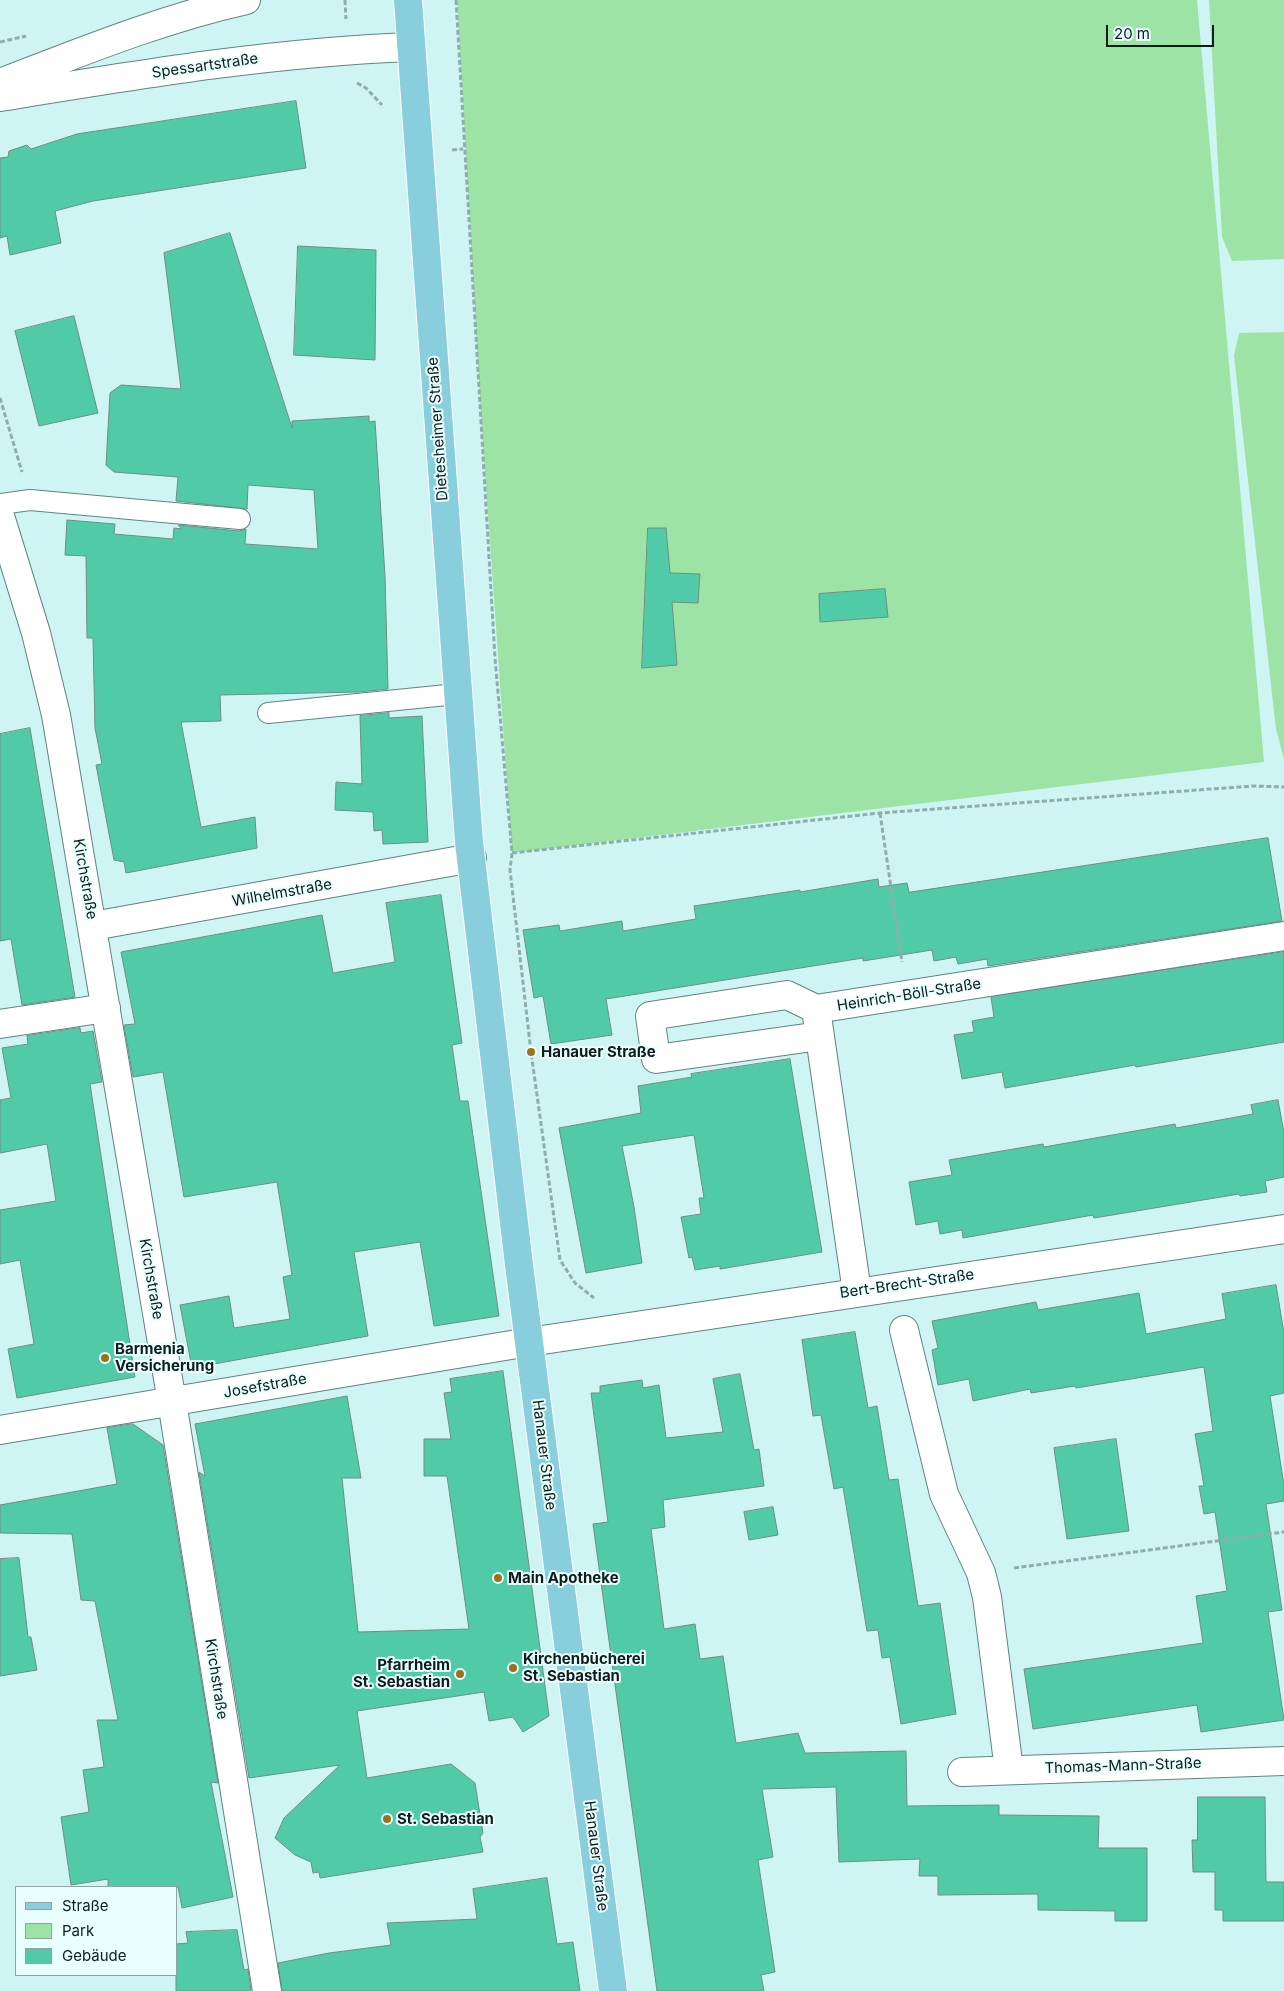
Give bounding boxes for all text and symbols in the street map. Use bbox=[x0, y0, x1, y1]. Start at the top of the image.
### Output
scale bar bbox=[1109, 15, 1216, 47]
text: 20 m bbox=[1114, 24, 1150, 43]
street label: Spessartstraße bbox=[151, 50, 259, 82]
street label: Dietesheimer Straße bbox=[424, 356, 452, 502]
street label: Kirchstraße bbox=[69, 837, 101, 921]
street label: Wilhelmstraße bbox=[231, 875, 333, 911]
street label: Heinrich-Böll-Straße bbox=[836, 975, 982, 1015]
place label: Hanauer Straße bbox=[541, 1043, 656, 1061]
marker: Hanauer Straße bbox=[525, 1046, 537, 1058]
street label: Kirchstraße bbox=[135, 1237, 167, 1321]
street label: Bert-Brecht-Straße bbox=[839, 1266, 975, 1302]
place label: Barmenia Versicherung bbox=[115, 1340, 214, 1375]
marker: Barmenia Versicherung bbox=[99, 1352, 111, 1364]
street label: Josefstraße bbox=[222, 1370, 308, 1402]
street label: Hanauer Straße bbox=[528, 1399, 560, 1511]
place label: Main Apotheke bbox=[508, 1569, 619, 1587]
marker: Main Apotheke bbox=[492, 1572, 504, 1584]
street label: Kirchstraße bbox=[201, 1637, 231, 1721]
place label: Kirchenbücherei St. Sebastian bbox=[523, 1650, 645, 1685]
place label: Pfarrheim St. Sebastian bbox=[353, 1656, 450, 1691]
marker: Kirchenbücherei St. Sebastian bbox=[507, 1662, 519, 1674]
marker: Pfarrheim St. Sebastian bbox=[454, 1668, 466, 1680]
street label: Thomas-Mann-Straße bbox=[1044, 1754, 1202, 1778]
street label: Hanauer Straße bbox=[580, 1800, 612, 1912]
place label: St. Sebastian bbox=[397, 1810, 494, 1828]
marker: St. Sebastian bbox=[381, 1813, 393, 1825]
legend bbox=[15, 1886, 178, 1976]
text: Straße bbox=[62, 1896, 109, 1915]
text: Park bbox=[62, 1921, 94, 1940]
text: Gebäude bbox=[62, 1946, 127, 1965]

